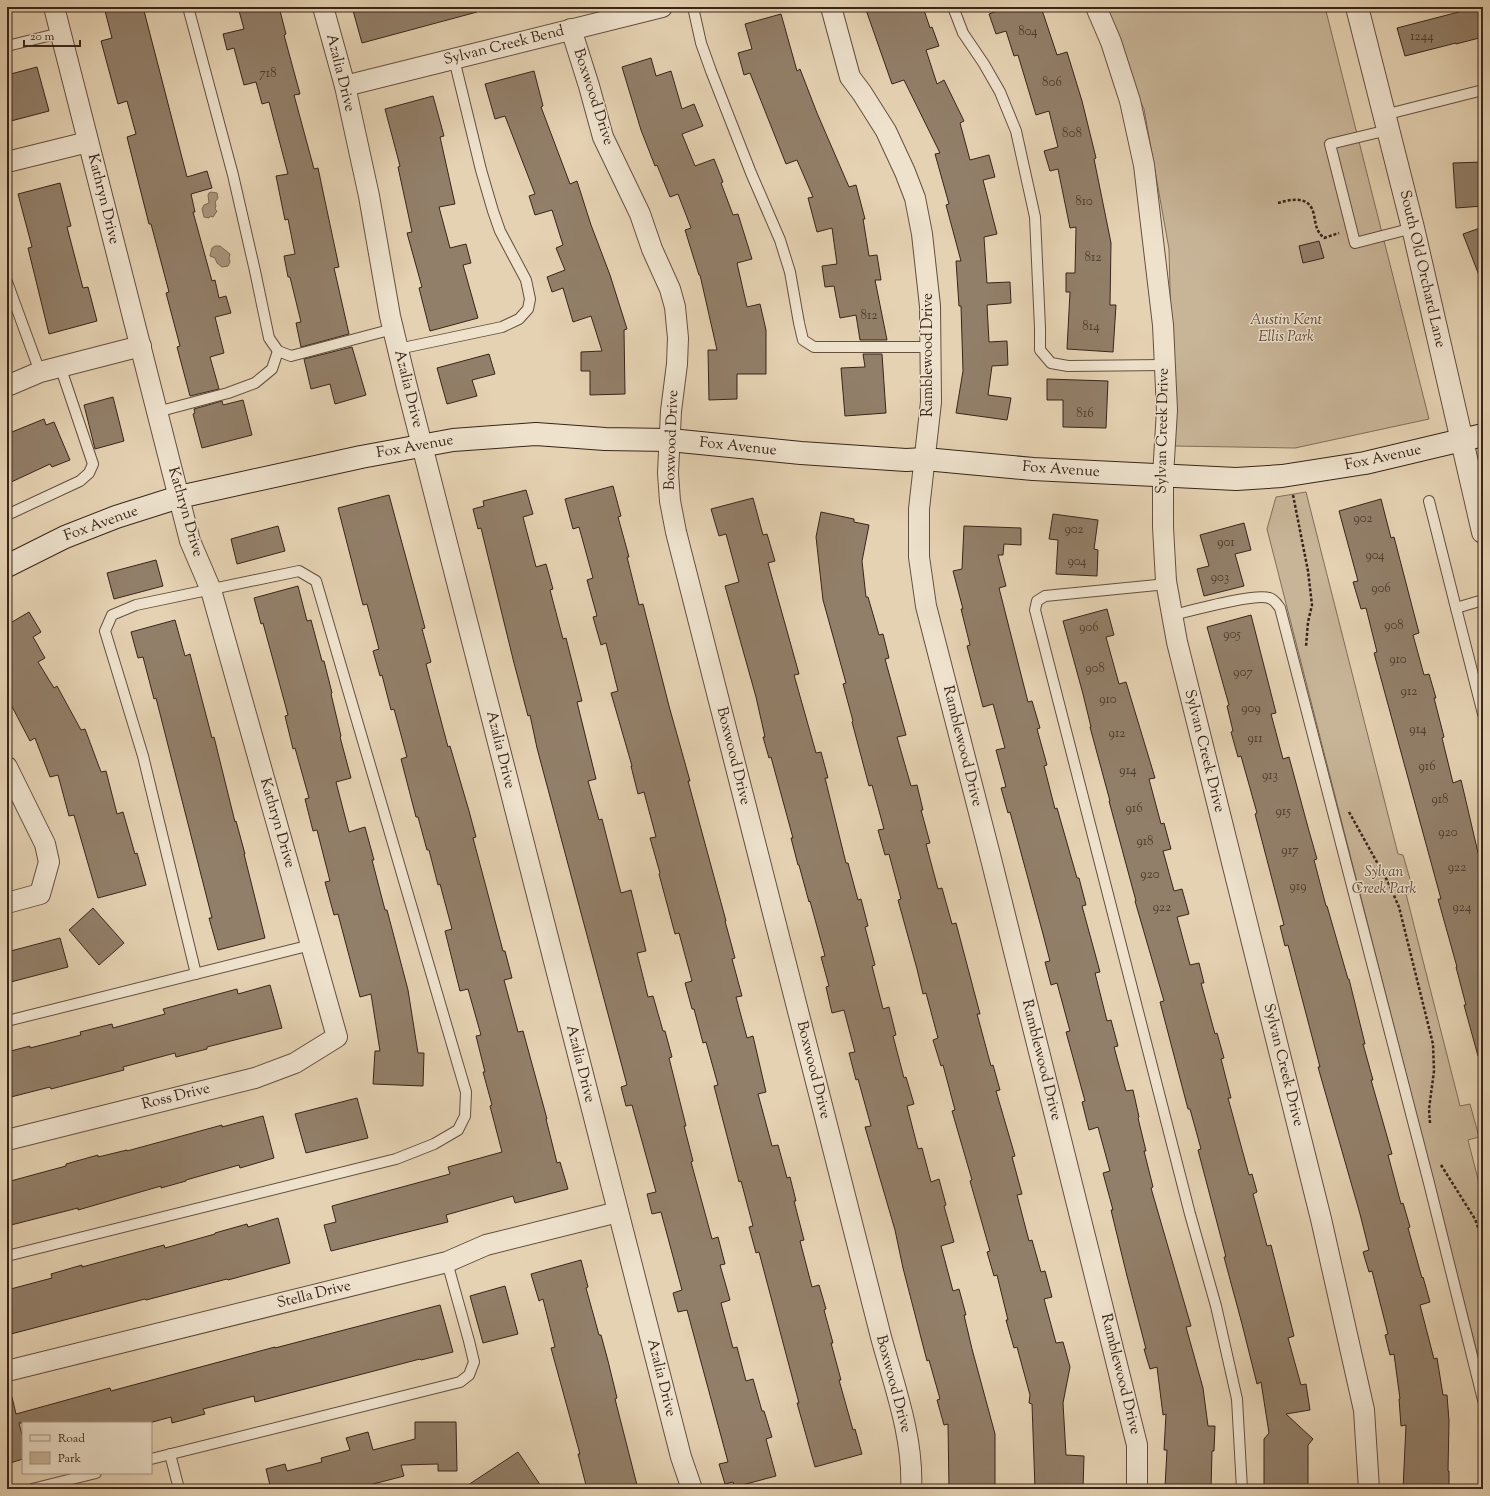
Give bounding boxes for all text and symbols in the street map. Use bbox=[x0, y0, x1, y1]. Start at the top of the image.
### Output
street label: Sylvan Creek Bend bbox=[441, 21, 567, 71]
scale bar bbox=[24, 22, 80, 48]
house number: 804 bbox=[1018, 23, 1038, 41]
text: 20 m bbox=[30, 28, 55, 46]
house number: 1244 bbox=[1410, 28, 1434, 46]
street label: Azalia Drive bbox=[320, 32, 360, 114]
street label: Boxwood Drive bbox=[568, 46, 618, 148]
house number: 718 bbox=[259, 65, 277, 83]
house number: 806 bbox=[1042, 74, 1062, 92]
house number: 808 bbox=[1062, 125, 1082, 143]
street label: Kathryn Drive bbox=[82, 152, 124, 247]
street label: South Old Orchard Lane bbox=[1394, 188, 1450, 350]
house number: 810 bbox=[1075, 193, 1093, 211]
house number: 812 bbox=[1084, 249, 1102, 267]
street label: Ramblewood Drive bbox=[918, 293, 939, 417]
house number: 812 bbox=[860, 307, 878, 325]
park label: Austin Kent Ellis Park bbox=[1250, 310, 1323, 348]
house number: 814 bbox=[1082, 318, 1100, 336]
street label: Azalia Drive bbox=[388, 348, 428, 430]
street label: Sylvan Creek Drive bbox=[1151, 368, 1175, 494]
street label: Boxwood Drive bbox=[660, 389, 684, 491]
house number: 816 bbox=[1076, 405, 1094, 423]
street label: Fox Avenue bbox=[375, 430, 455, 464]
street label: Fox Avenue bbox=[698, 432, 778, 462]
street label: Fox Avenue bbox=[1343, 440, 1423, 476]
street label: Fox Avenue bbox=[1022, 457, 1100, 483]
street label: Kathryn Drive bbox=[162, 465, 208, 559]
street label: Fox Avenue bbox=[61, 501, 141, 547]
house number: 902 bbox=[1353, 510, 1373, 528]
house number: 902 bbox=[1064, 521, 1084, 539]
house number: 901 bbox=[1217, 534, 1235, 552]
house number: 904 bbox=[1365, 547, 1385, 565]
house number: 904 bbox=[1067, 553, 1087, 571]
house number: 903 bbox=[1211, 569, 1229, 587]
house number: 906 bbox=[1371, 580, 1391, 598]
house number: 908 bbox=[1384, 617, 1404, 635]
house number: 906 bbox=[1079, 619, 1099, 637]
house number: 905 bbox=[1223, 626, 1241, 644]
house number: 910 bbox=[1389, 651, 1407, 669]
house number: 908 bbox=[1085, 660, 1105, 678]
house number: 907 bbox=[1233, 664, 1253, 682]
street label: Ramblewood Drive bbox=[937, 683, 987, 809]
house number: 912 bbox=[1401, 683, 1417, 701]
street label: Sylvan Creek Drive bbox=[1179, 687, 1229, 815]
house number: 910 bbox=[1099, 691, 1117, 709]
house number: 909 bbox=[1241, 700, 1261, 718]
street label: Boxwood Drive bbox=[711, 705, 755, 807]
street label: Azalia Drive bbox=[480, 709, 520, 791]
house number: 914 bbox=[1409, 721, 1427, 739]
house number: 912 bbox=[1109, 725, 1125, 743]
house number: 911 bbox=[1247, 730, 1263, 748]
house number: 916 bbox=[1418, 758, 1436, 776]
house number: 914 bbox=[1119, 762, 1137, 780]
house number: 913 bbox=[1262, 767, 1278, 785]
street label: Kathryn Drive bbox=[254, 776, 300, 870]
house number: 918 bbox=[1431, 791, 1449, 809]
house number: 916 bbox=[1125, 800, 1143, 818]
house number: 915 bbox=[1275, 803, 1291, 821]
house number: 920 bbox=[1438, 824, 1458, 842]
house number: 918 bbox=[1136, 833, 1154, 851]
house number: 917 bbox=[1281, 842, 1299, 860]
house number: 922 bbox=[1448, 859, 1466, 877]
park label: Sylvan Creek Park bbox=[1352, 862, 1416, 900]
house number: 920 bbox=[1140, 866, 1160, 884]
house number: 919 bbox=[1290, 878, 1306, 896]
house number: 922 bbox=[1153, 899, 1171, 917]
house number: 924 bbox=[1453, 899, 1472, 917]
street label: Ramblewood Drive bbox=[1016, 997, 1066, 1123]
street label: Sylvan Creek Drive bbox=[1258, 1001, 1308, 1129]
street label: Boxwood Drive bbox=[791, 1019, 835, 1121]
street label: Azalia Drive bbox=[560, 1023, 600, 1105]
street label: Ross Drive bbox=[140, 1078, 212, 1116]
street label: Stella Drive bbox=[275, 1276, 353, 1314]
street label: Ramblewood Drive bbox=[1095, 1311, 1145, 1437]
street label: Boxwood Drive bbox=[870, 1333, 916, 1435]
street label: Azalia Drive bbox=[641, 1337, 681, 1419]
legend bbox=[22, 1422, 152, 1474]
text: Road bbox=[58, 1430, 85, 1448]
text: Park bbox=[58, 1450, 81, 1468]

